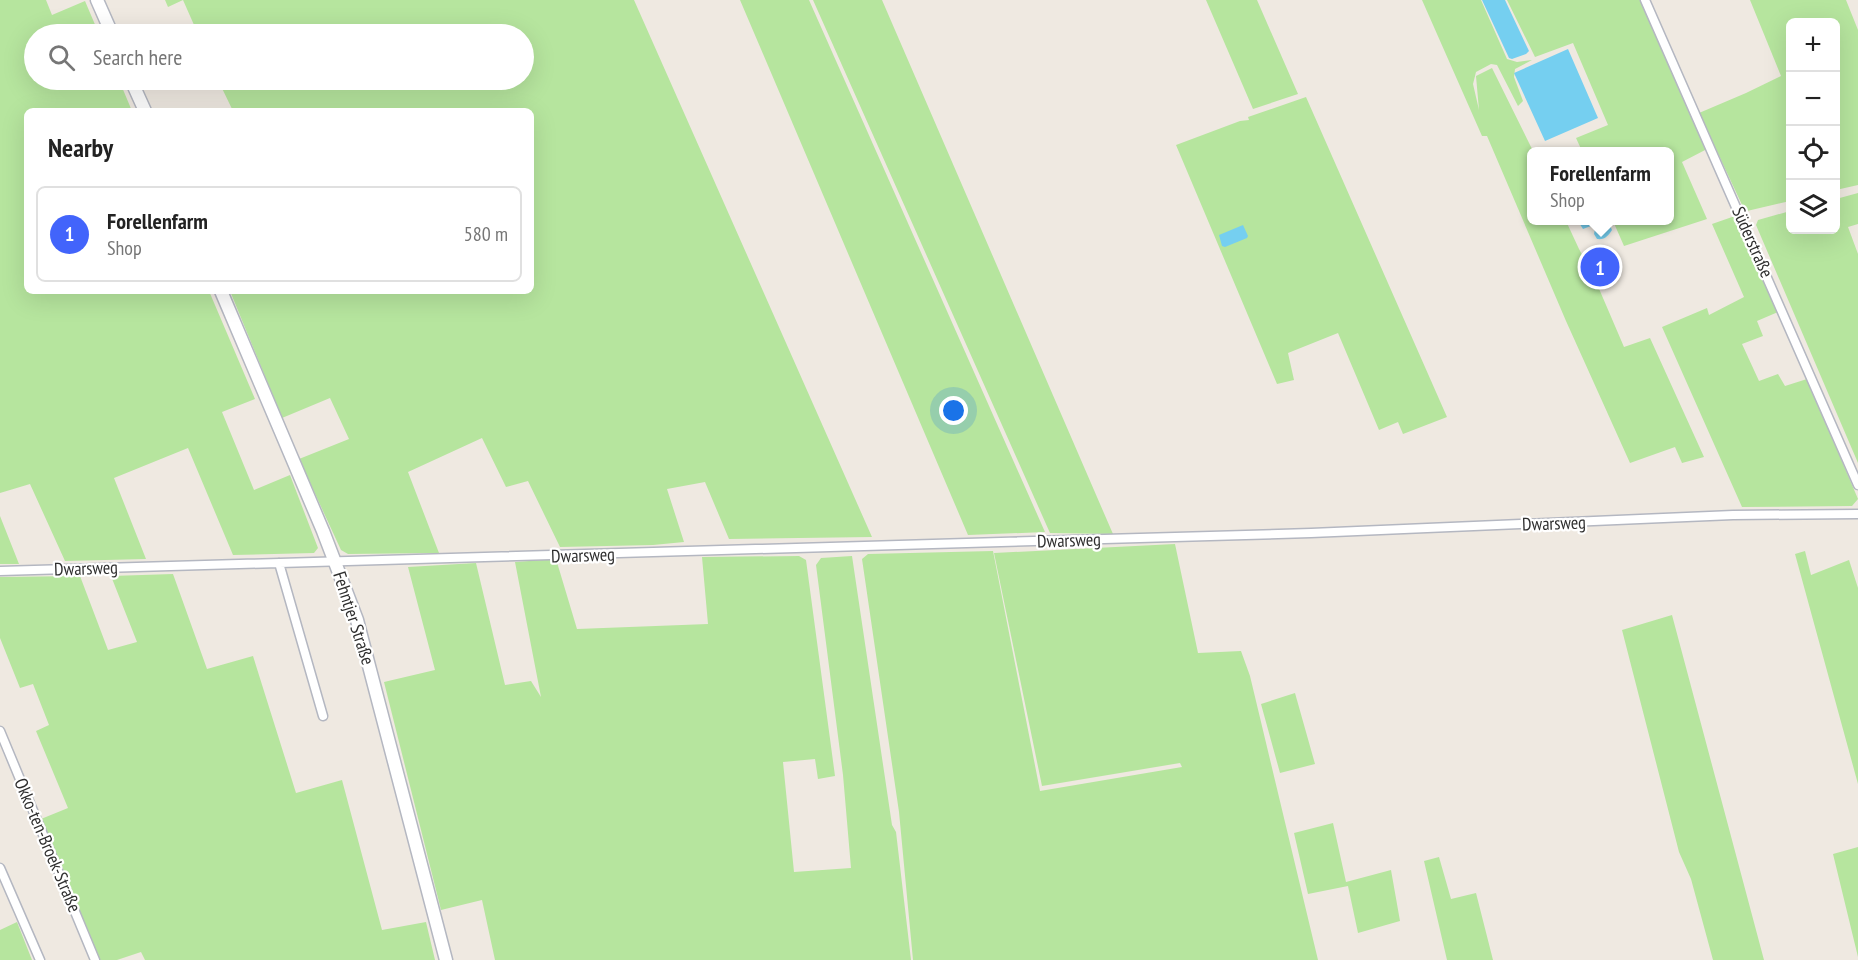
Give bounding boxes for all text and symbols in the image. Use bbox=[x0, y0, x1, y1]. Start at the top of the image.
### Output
map controls bbox=[1786, 18, 1840, 234]
button: + bbox=[1786, 18, 1840, 72]
search box bbox=[24, 24, 534, 90]
icon: search bbox=[45, 41, 78, 74]
text: Search here bbox=[93, 43, 182, 71]
button: − bbox=[1786, 72, 1840, 126]
button: locate bbox=[1786, 126, 1840, 180]
text: Nearby bbox=[48, 131, 113, 164]
popup bbox=[1527, 147, 1674, 225]
text: Forellenfarm bbox=[1550, 159, 1651, 187]
button: layers bbox=[1786, 180, 1840, 234]
text: Shop bbox=[1550, 187, 1585, 213]
street label: Süderstraße bbox=[1727, 203, 1779, 281]
text: Forellenfarm bbox=[107, 207, 208, 235]
text: 1 bbox=[65, 221, 74, 247]
text: 580 m bbox=[464, 221, 508, 247]
text: Shop bbox=[107, 235, 142, 261]
pin: 1 bbox=[1580, 244, 1620, 290]
your location bbox=[939, 396, 968, 425]
street label: Dwarsweg bbox=[1522, 510, 1586, 536]
street label: Dwarsweg bbox=[1037, 527, 1101, 553]
street label: Dwarsweg bbox=[551, 542, 615, 568]
street label: Dwarsweg bbox=[54, 555, 118, 581]
street label: Fehntjer Straße bbox=[328, 568, 380, 668]
street label: Okko-ten-Broek-Straße bbox=[9, 775, 87, 915]

